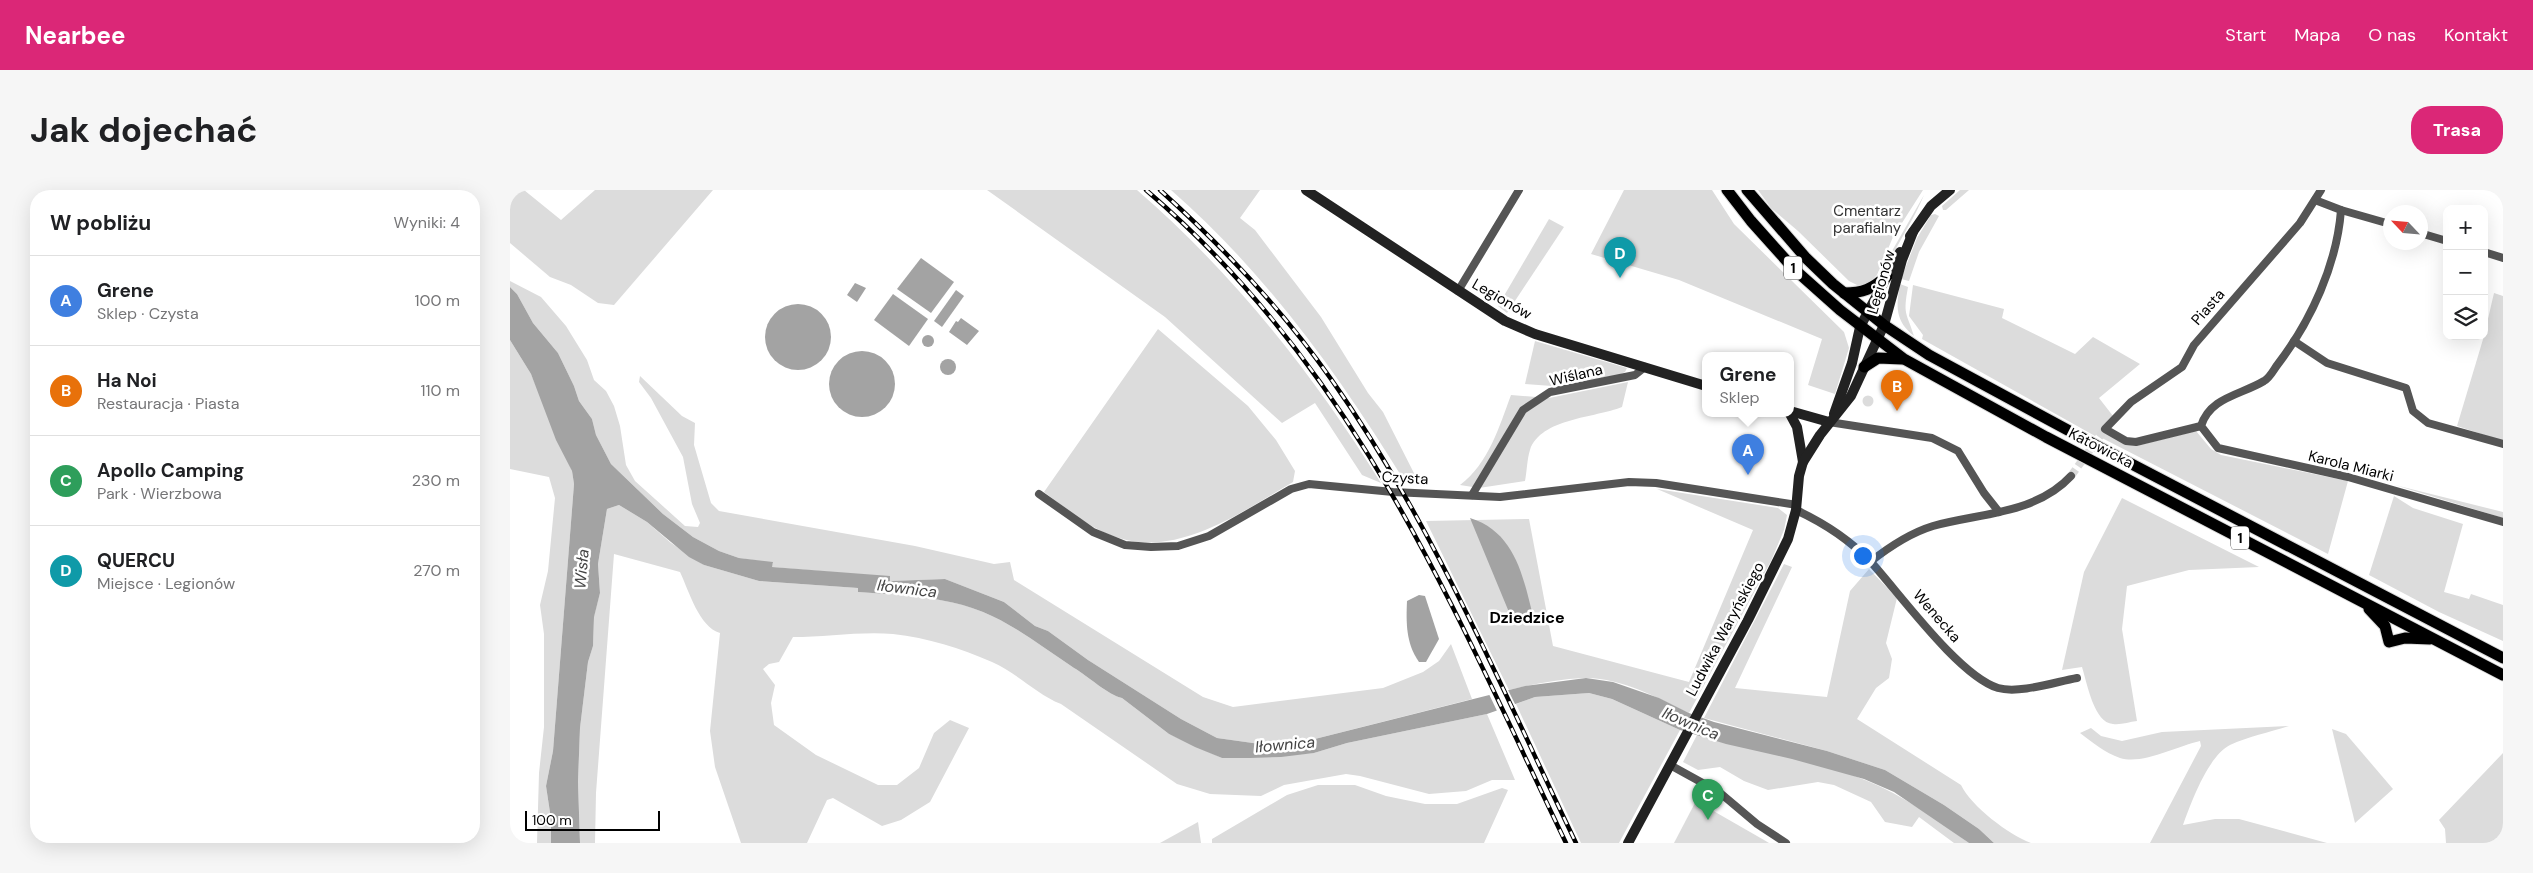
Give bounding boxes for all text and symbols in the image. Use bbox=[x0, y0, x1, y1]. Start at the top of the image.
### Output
text: Nearbee bbox=[25, 20, 125, 51]
text: Start bbox=[2225, 23, 2266, 47]
text: Mapa bbox=[2294, 23, 2340, 47]
text: O nas bbox=[2368, 23, 2416, 47]
text: Kontakt bbox=[2444, 23, 2508, 47]
button: Trasa bbox=[2411, 106, 2503, 154]
text: Jak dojechać bbox=[30, 107, 257, 153]
park label: Cmentarz parafialny bbox=[1833, 201, 1902, 238]
north arrow bbox=[2383, 205, 2428, 250]
map controls bbox=[2443, 205, 2488, 340]
button: + bbox=[2443, 205, 2488, 250]
text: W pobliżu bbox=[50, 209, 151, 237]
text: Wyniki: 4 bbox=[393, 212, 460, 233]
pin: D bbox=[1604, 237, 1636, 278]
street label: Legionów bbox=[1862, 247, 1900, 316]
button: − bbox=[2443, 250, 2488, 295]
road number: 1 bbox=[1784, 256, 1802, 280]
street label: Legionów bbox=[1469, 274, 1536, 324]
text: Grene bbox=[97, 278, 154, 303]
street label: Piasta bbox=[2187, 285, 2229, 329]
text: A bbox=[60, 290, 72, 311]
text: 100 m bbox=[415, 290, 460, 311]
button: layers bbox=[2443, 295, 2488, 340]
text: Sklep · Czysta bbox=[97, 303, 199, 324]
popup bbox=[1702, 352, 1794, 417]
street label: Wiślana bbox=[1547, 359, 1605, 391]
text: Grene bbox=[1719, 362, 1777, 387]
text: Ha Noi bbox=[97, 368, 157, 393]
pin: B bbox=[1881, 370, 1913, 411]
text: B bbox=[61, 380, 71, 401]
text: 110 m bbox=[421, 380, 460, 401]
text: Sklep bbox=[1719, 387, 1760, 408]
text: Restauracja · Piasta bbox=[97, 393, 239, 414]
street label: Katowicka bbox=[2065, 423, 2137, 473]
pin: A bbox=[1732, 434, 1764, 475]
street label: Karola Miarki bbox=[2306, 446, 2396, 486]
text: Apollo Camping bbox=[97, 458, 244, 483]
street label: Czysta bbox=[1381, 467, 1429, 489]
text: C bbox=[60, 470, 72, 491]
text: 230 m bbox=[412, 470, 460, 491]
text: Park · Wierzbowa bbox=[97, 483, 222, 504]
road number: 1 bbox=[2231, 526, 2249, 549]
your location bbox=[1850, 543, 1876, 569]
text: QUERCU bbox=[97, 548, 175, 573]
water label: Wisła bbox=[569, 548, 594, 590]
street label: Ludwika Waryńskiego bbox=[1681, 558, 1769, 700]
text: D bbox=[60, 560, 72, 581]
text: 270 m bbox=[413, 560, 460, 581]
text: Miejsce · Legionów bbox=[97, 573, 235, 594]
water label: Iłownica bbox=[876, 574, 938, 603]
street label: Wenecka bbox=[1909, 585, 1965, 647]
district label: Dziedzice bbox=[1489, 607, 1565, 628]
water label: Iłownica bbox=[1659, 702, 1723, 745]
water label: Iłownica bbox=[1254, 731, 1316, 758]
pin: C bbox=[1692, 779, 1724, 820]
scale bar bbox=[525, 808, 660, 831]
text: 100 m bbox=[532, 811, 572, 829]

